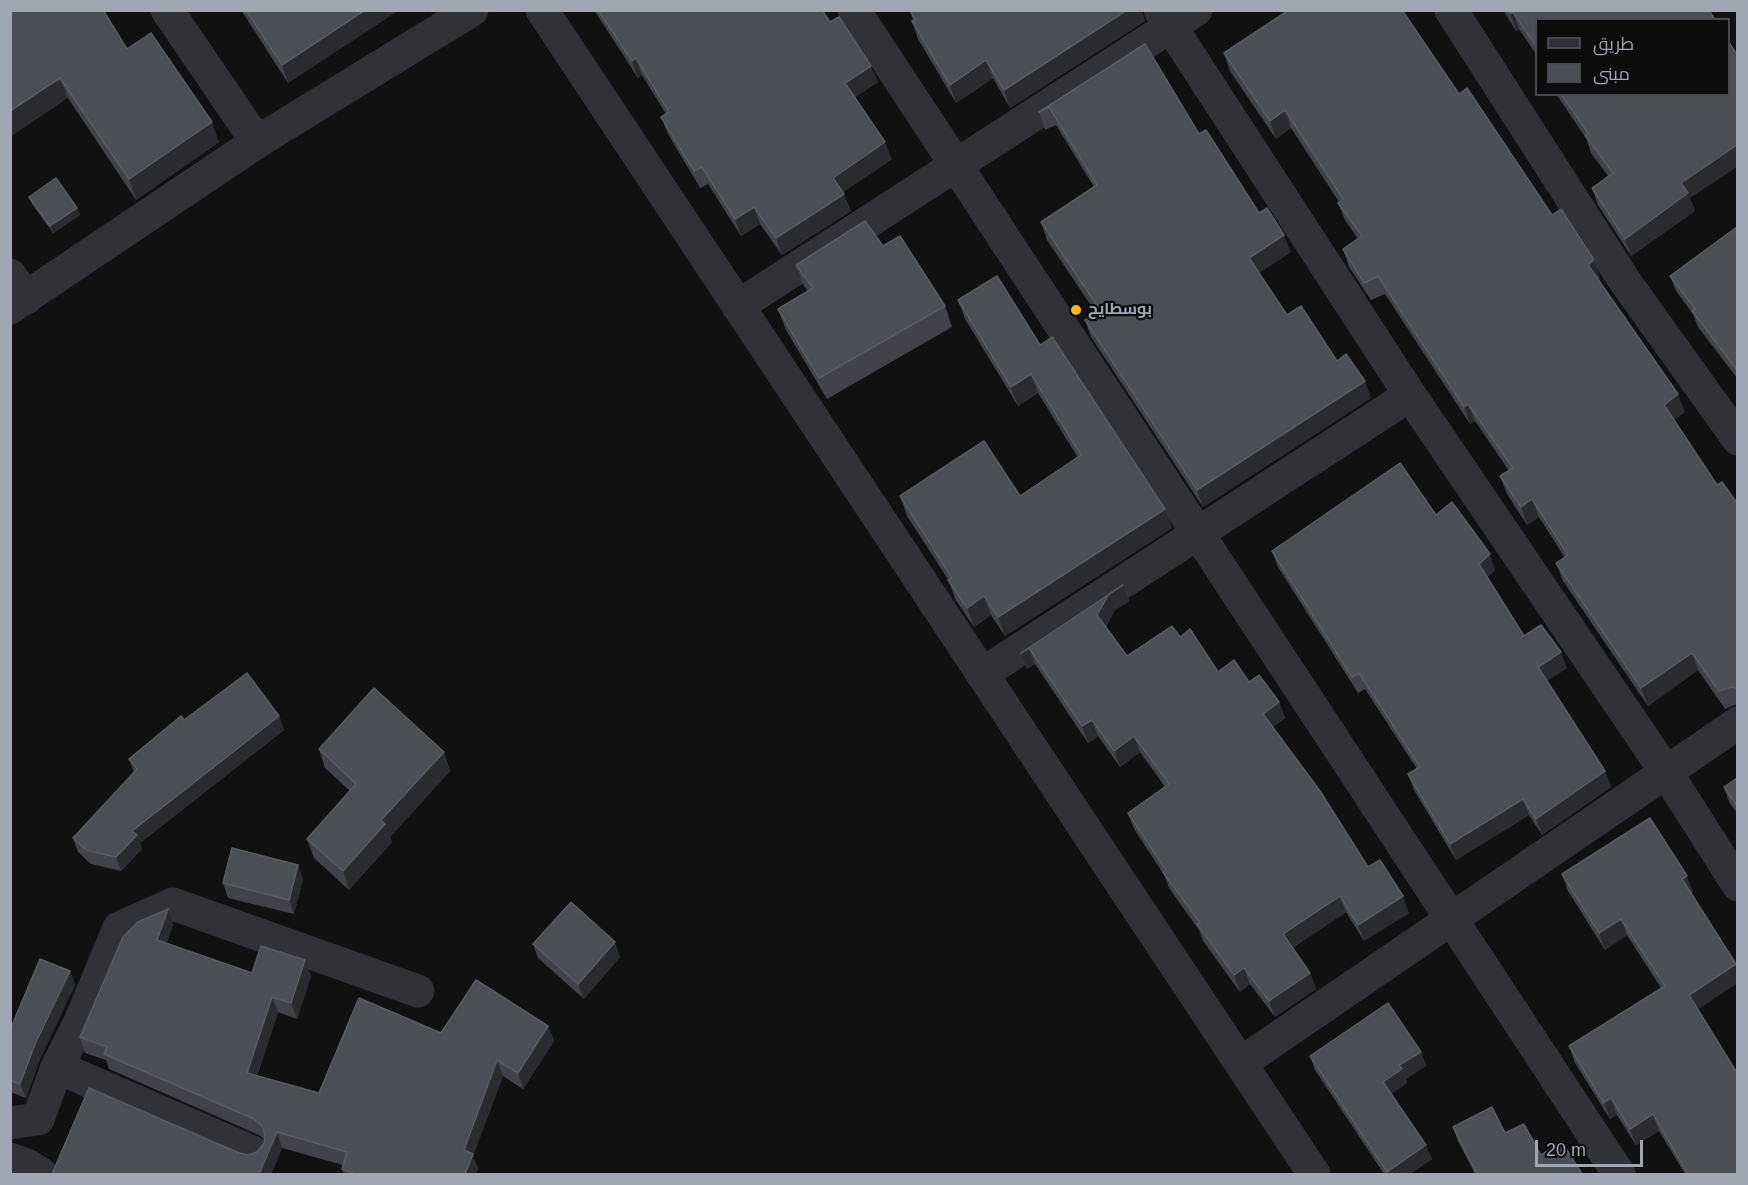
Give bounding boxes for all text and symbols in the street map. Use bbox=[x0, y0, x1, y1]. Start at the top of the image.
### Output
legend bbox=[1535, 18, 1730, 96]
text: طريق bbox=[1593, 34, 1634, 54]
text: مبنى bbox=[1593, 64, 1630, 84]
place label: بوسطايح bbox=[1088, 300, 1152, 320]
marker: بوسطايح bbox=[1069, 303, 1083, 317]
scale bar bbox=[1538, 1128, 1646, 1166]
text: 20 m bbox=[1546, 1140, 1586, 1160]

